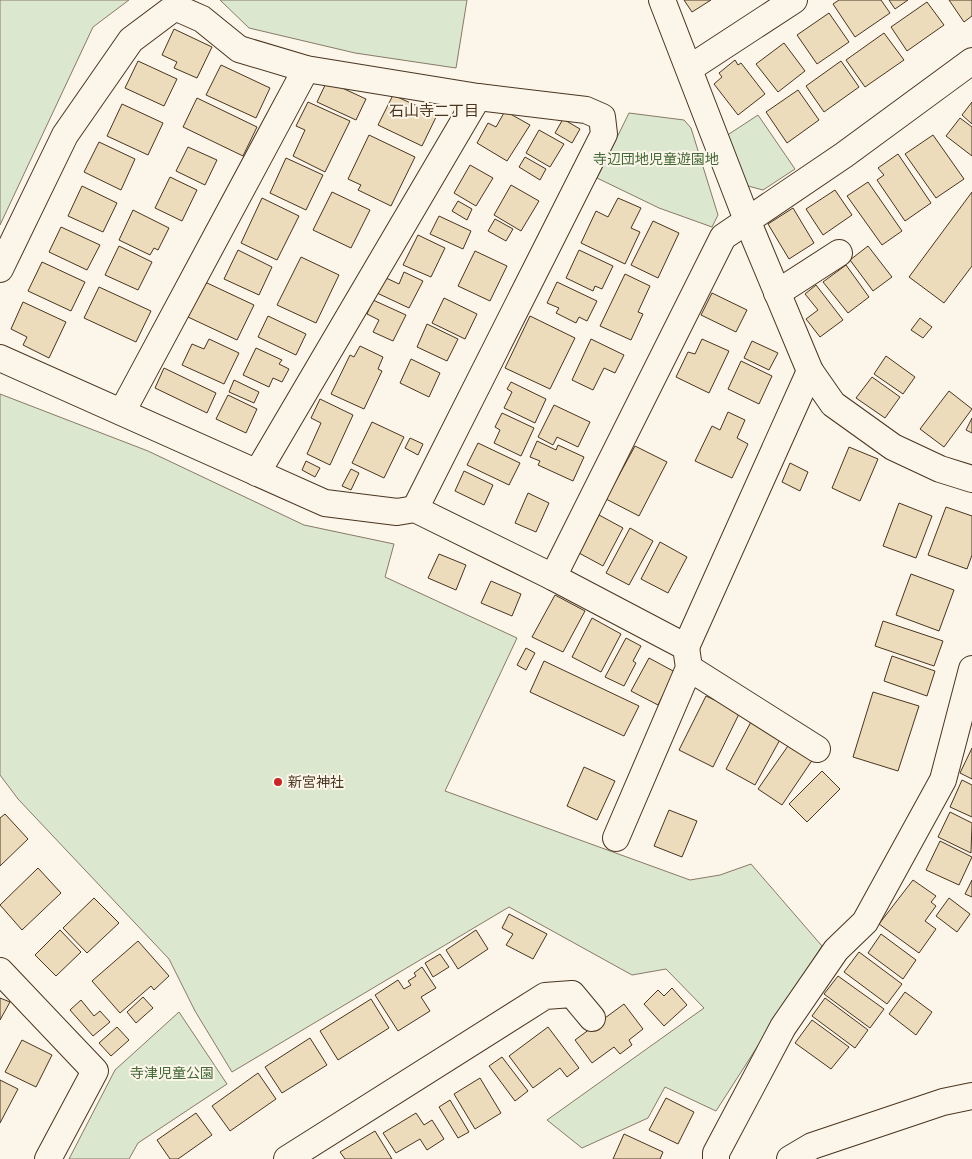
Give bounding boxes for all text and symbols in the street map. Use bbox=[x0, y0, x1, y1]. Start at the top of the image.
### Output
district label: 石山寺二丁目 bbox=[389, 101, 479, 119]
park label: 寺辺団地児童遊園地 bbox=[593, 150, 719, 167]
place label: 新宮神社 bbox=[288, 773, 344, 790]
marker: 新宮神社 bbox=[272, 776, 284, 788]
park label: 寺津児童公園 bbox=[130, 1064, 214, 1081]

